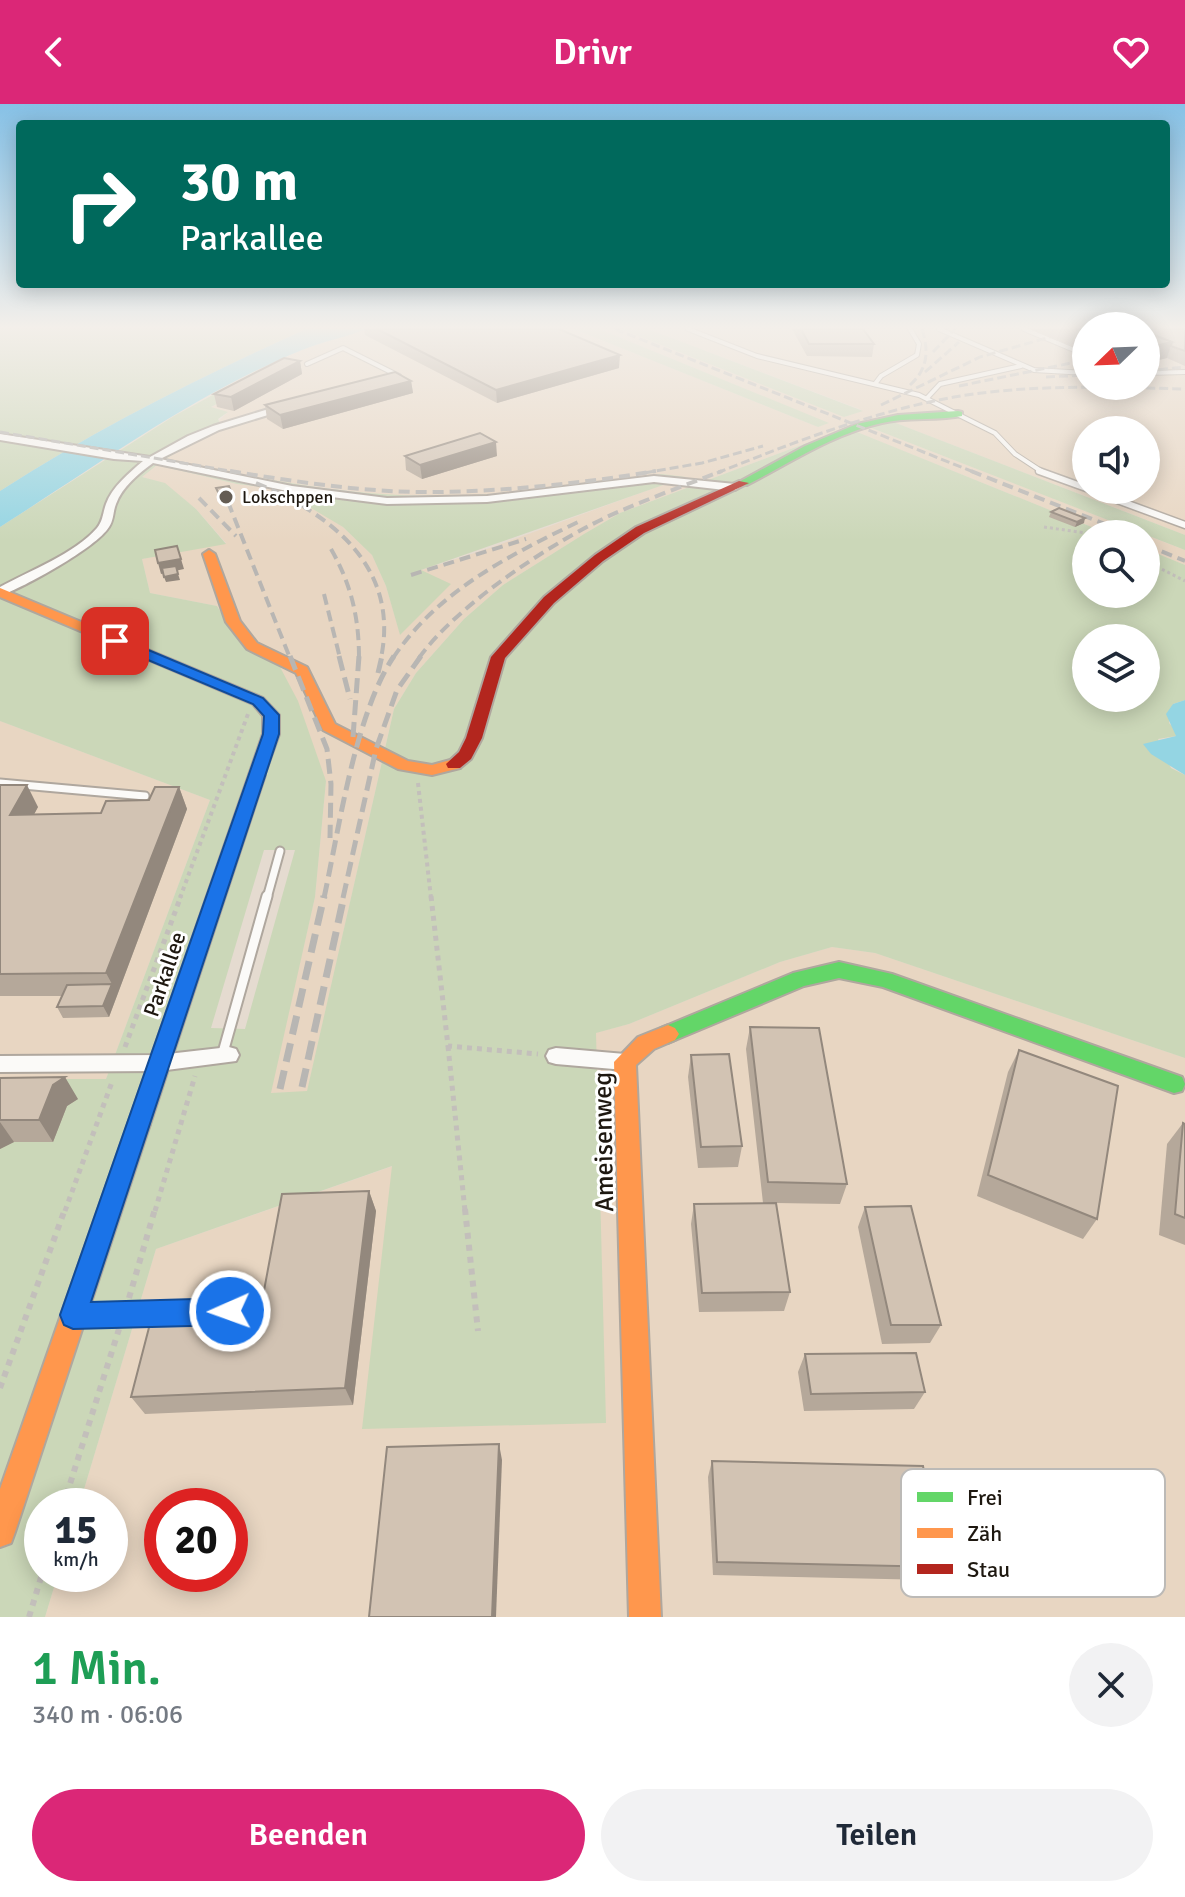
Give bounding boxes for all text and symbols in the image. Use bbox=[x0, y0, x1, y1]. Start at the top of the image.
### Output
icon: back bbox=[32, 30, 76, 74]
text: Drivr bbox=[553, 30, 632, 75]
icon: heart bbox=[1109, 30, 1153, 74]
text: 30 m bbox=[180, 147, 298, 216]
icon: right bbox=[48, 152, 152, 256]
text: Parkallee bbox=[180, 216, 324, 261]
north arrow bbox=[1072, 312, 1160, 400]
map controls bbox=[1072, 312, 1160, 712]
button: sound bbox=[1072, 416, 1160, 504]
place label: Lokschppen bbox=[242, 486, 333, 508]
marker: Lokschppen bbox=[217, 488, 235, 506]
button: search bbox=[1072, 520, 1160, 608]
pin bbox=[81, 607, 149, 675]
icon: arrive bbox=[93, 619, 137, 663]
button: layers bbox=[1072, 624, 1160, 712]
street label: Parkallee bbox=[137, 928, 192, 1020]
street label: Ameisenweg bbox=[587, 1072, 621, 1212]
position arrow bbox=[188, 1269, 272, 1353]
legend bbox=[901, 1469, 1165, 1597]
text: Frei bbox=[967, 1484, 1003, 1511]
speed limit sign: 20 bbox=[144, 1488, 248, 1592]
text: 15 bbox=[54, 1505, 98, 1555]
text: Zäh bbox=[967, 1520, 1002, 1547]
text: km/h bbox=[53, 1547, 99, 1572]
text: Stau bbox=[967, 1556, 1010, 1583]
text: 1 Min. bbox=[32, 1639, 161, 1698]
button: close bbox=[1069, 1643, 1153, 1727]
text: 340 m · 06:06 bbox=[32, 1699, 183, 1731]
button: Beenden bbox=[32, 1789, 585, 1881]
button: Teilen bbox=[601, 1789, 1153, 1881]

